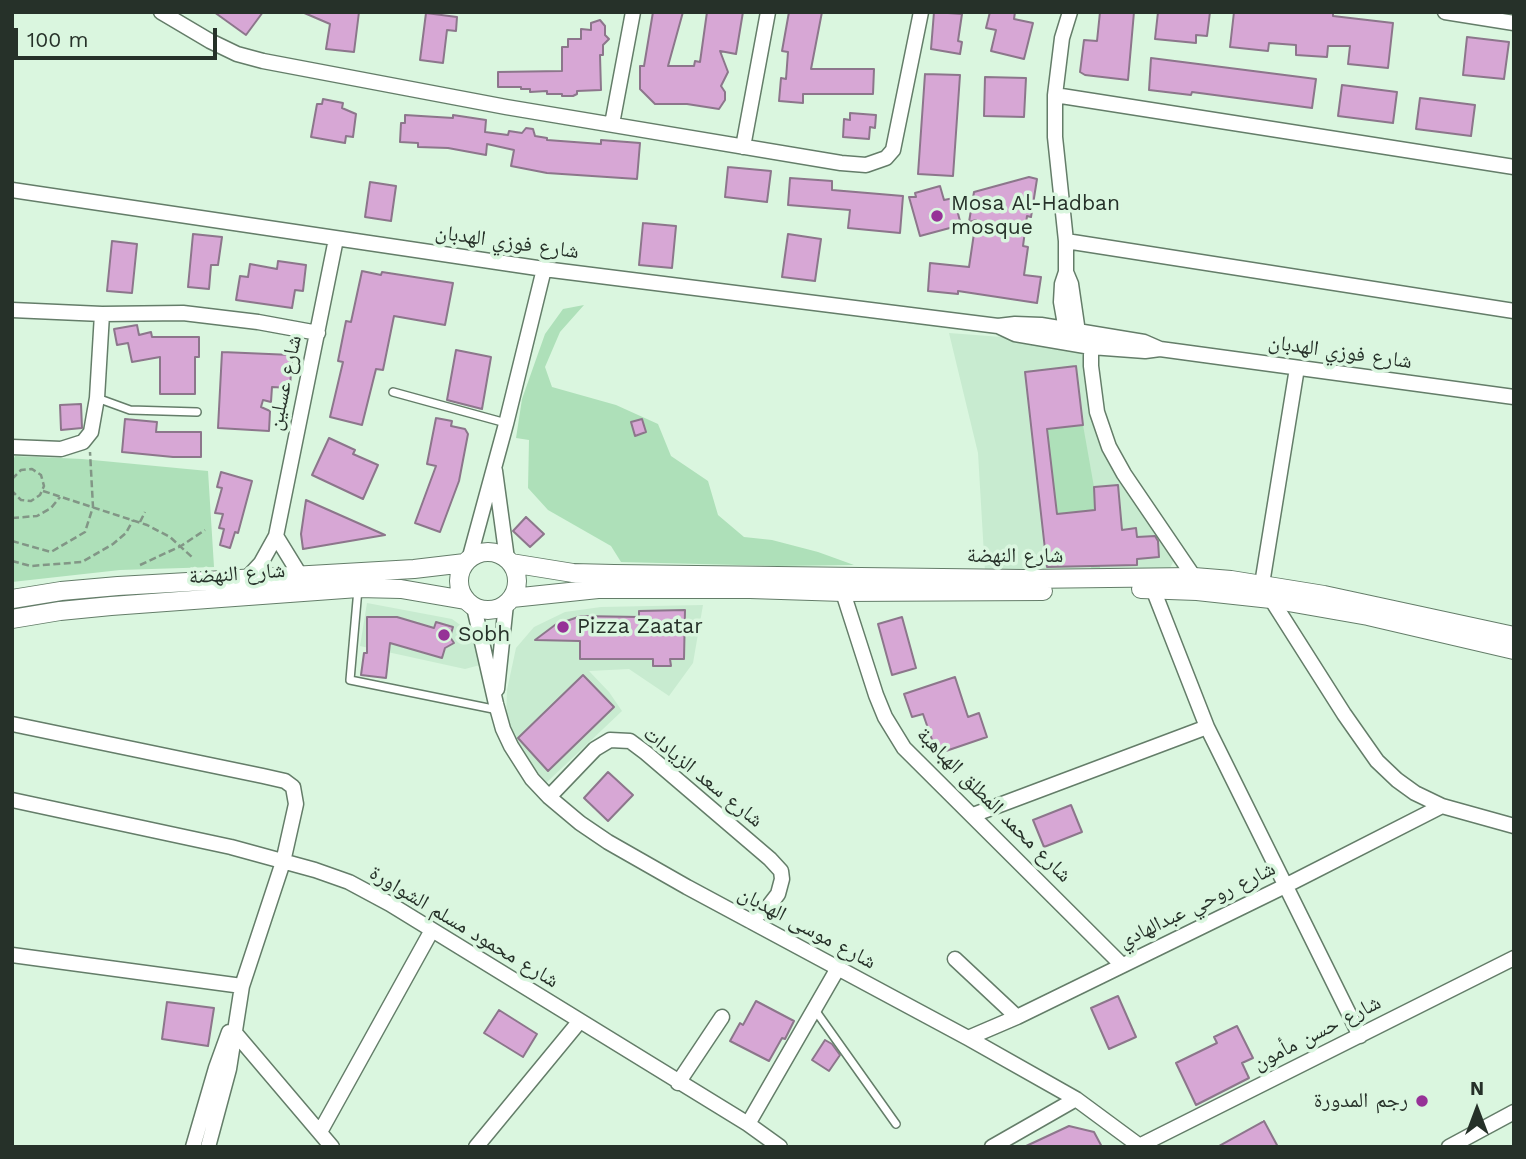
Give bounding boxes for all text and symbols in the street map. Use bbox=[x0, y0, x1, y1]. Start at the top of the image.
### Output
scale bar bbox=[18, 14, 220, 58]
text: 100 m bbox=[27, 27, 89, 52]
place label: Mosa Al-Hadban mosque bbox=[951, 191, 1120, 241]
marker: Mosa Al-Hadban mosque bbox=[929, 208, 945, 224]
street label: شارع فوزي الهدبان bbox=[434, 219, 580, 265]
street label: شارع فوزي الهدبان bbox=[1267, 329, 1413, 375]
street label: شارع عسلين bbox=[263, 333, 307, 433]
street label: شارع النهضة bbox=[967, 543, 1063, 569]
street label: شارع النهضة bbox=[188, 558, 286, 590]
place label: Pizza Zaatar bbox=[577, 614, 703, 640]
marker: Pizza Zaatar bbox=[555, 619, 571, 635]
place label: Sobh bbox=[458, 622, 510, 648]
marker: Sobh bbox=[436, 627, 452, 643]
street label: شارع سعد الزيادات bbox=[638, 721, 768, 833]
street label: شارع محمد المطلق الهباهبة bbox=[911, 722, 1077, 888]
street label: شارع روحي عبدالهادي bbox=[1115, 856, 1279, 954]
street label: شارع محمود مسلم الشواورة bbox=[365, 860, 563, 994]
street label: شارع موسى الهدبان bbox=[734, 881, 880, 975]
street label: شارع حسن مأمون bbox=[1249, 990, 1385, 1076]
north arrow bbox=[1442, 1075, 1512, 1145]
text: N bbox=[1470, 1077, 1484, 1100]
place label: رجم المدورة bbox=[1314, 1088, 1408, 1114]
marker: رجم المدورة bbox=[1414, 1093, 1430, 1109]

